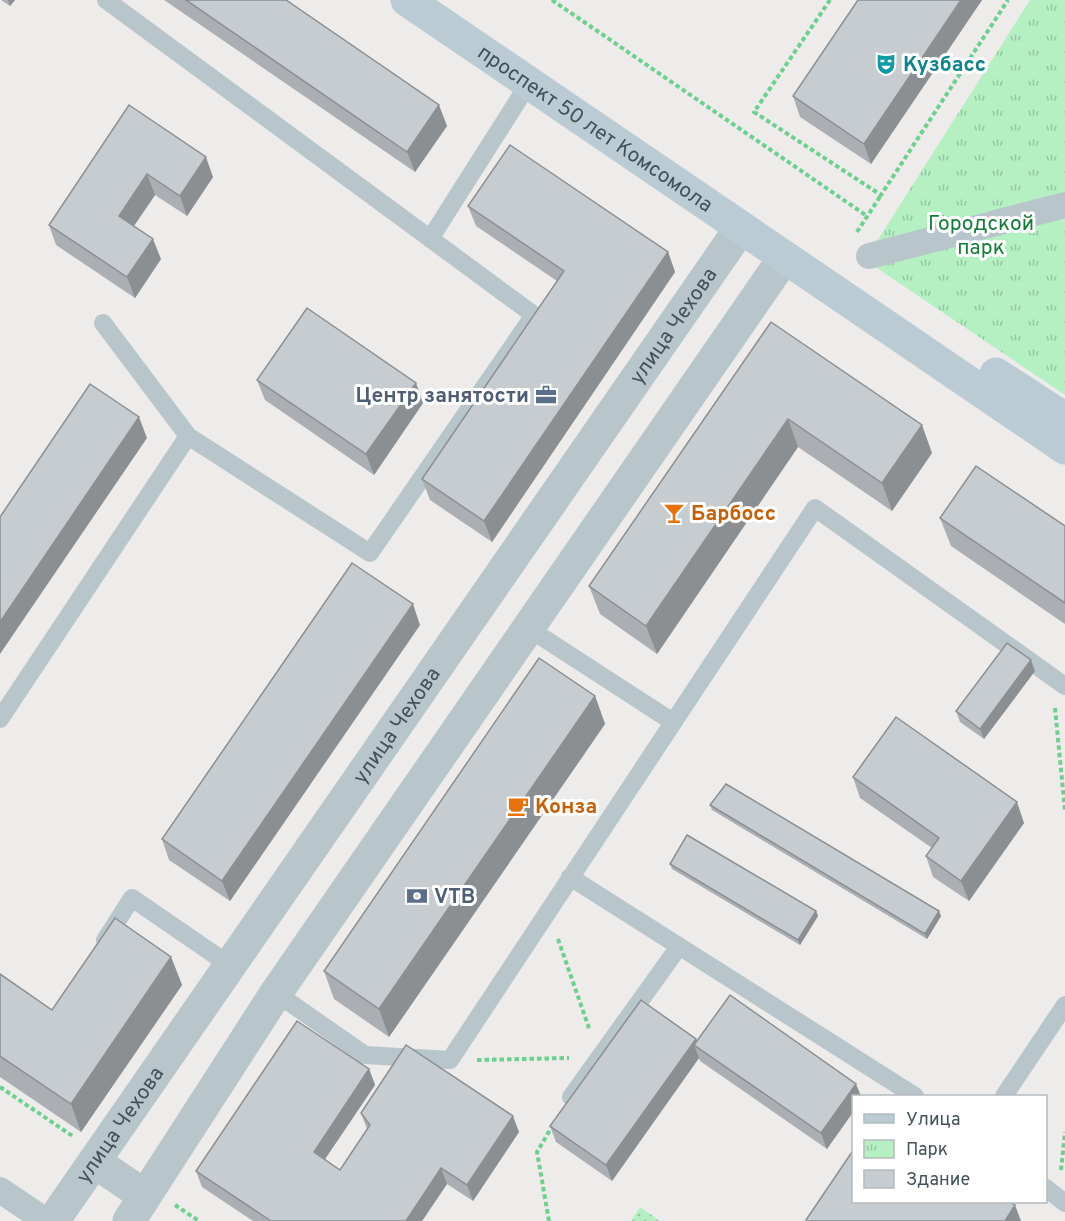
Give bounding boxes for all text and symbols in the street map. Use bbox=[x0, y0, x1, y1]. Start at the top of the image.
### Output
street label: проспект 50 лет Комсомола bbox=[472, 40, 718, 219]
theatre icon: Кузбасс bbox=[874, 52, 898, 76]
place label: Кузбасс bbox=[903, 52, 986, 79]
park label: Городской парк bbox=[928, 211, 1034, 262]
street label: улица Чехова bbox=[624, 263, 724, 390]
place label: Центр занятости bbox=[356, 383, 529, 410]
office icon: Центр занятости bbox=[534, 383, 558, 407]
bar icon: Барбосс bbox=[662, 501, 686, 525]
place label: Барбосс bbox=[691, 501, 776, 528]
street label: улица Чехова bbox=[348, 662, 447, 790]
cafe icon: Конза bbox=[506, 794, 530, 818]
place label: Конза bbox=[535, 794, 597, 821]
bank icon: VTB bbox=[405, 884, 429, 908]
place label: VTB bbox=[434, 884, 475, 911]
street label: улица Чехова bbox=[71, 1062, 171, 1189]
legend bbox=[852, 1095, 1047, 1203]
text: Улица bbox=[906, 1109, 960, 1132]
text: Парк bbox=[906, 1139, 948, 1162]
text: Здание bbox=[906, 1169, 970, 1192]

